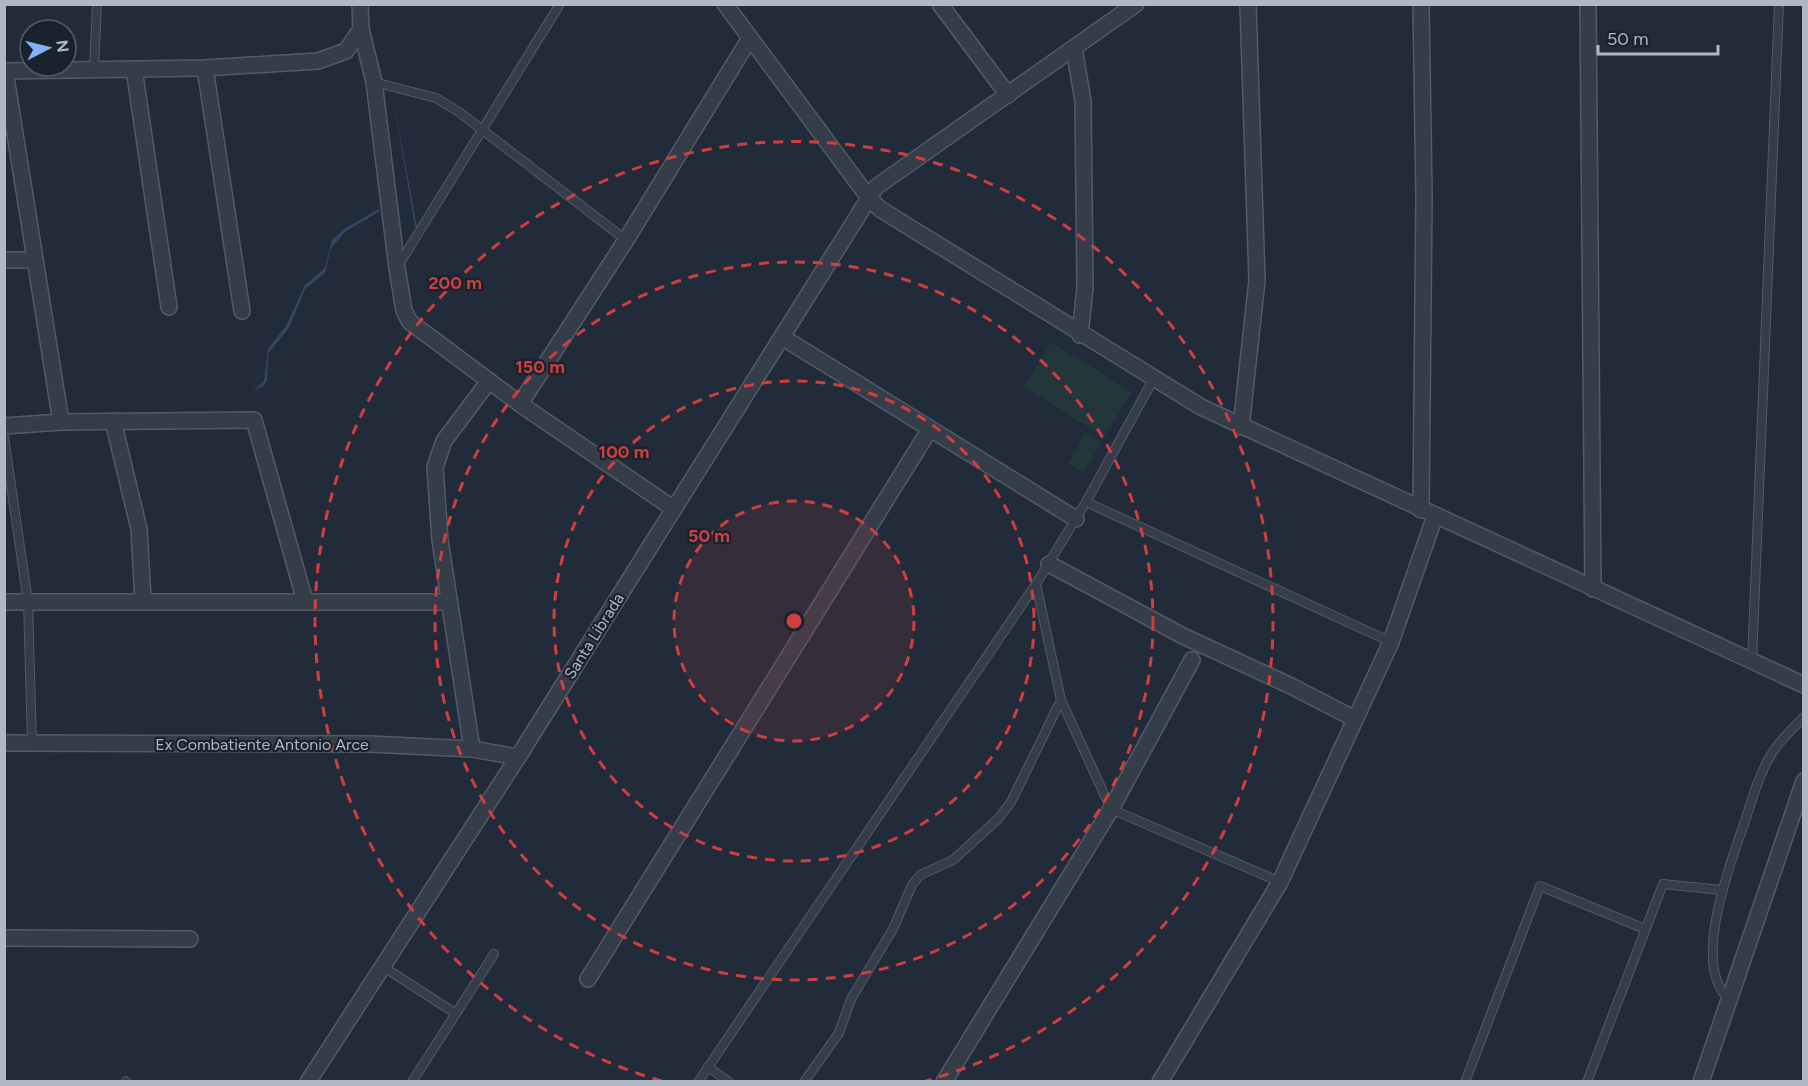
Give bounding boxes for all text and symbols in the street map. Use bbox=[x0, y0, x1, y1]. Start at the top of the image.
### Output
north arrow bbox=[18, 18, 78, 78]
scale bar bbox=[1598, 18, 1718, 56]
text: 50 m bbox=[1607, 28, 1649, 50]
text: N bbox=[52, 39, 73, 54]
text: 200 m bbox=[428, 272, 482, 294]
text: 150 m bbox=[515, 356, 565, 378]
text: 100 m bbox=[599, 441, 649, 463]
text: 50 m bbox=[688, 525, 730, 547]
street label: Santa Librada bbox=[560, 590, 628, 682]
centre of rings bbox=[784, 611, 804, 631]
street label: Ex Combatiente Antonio Arce bbox=[155, 735, 369, 754]

